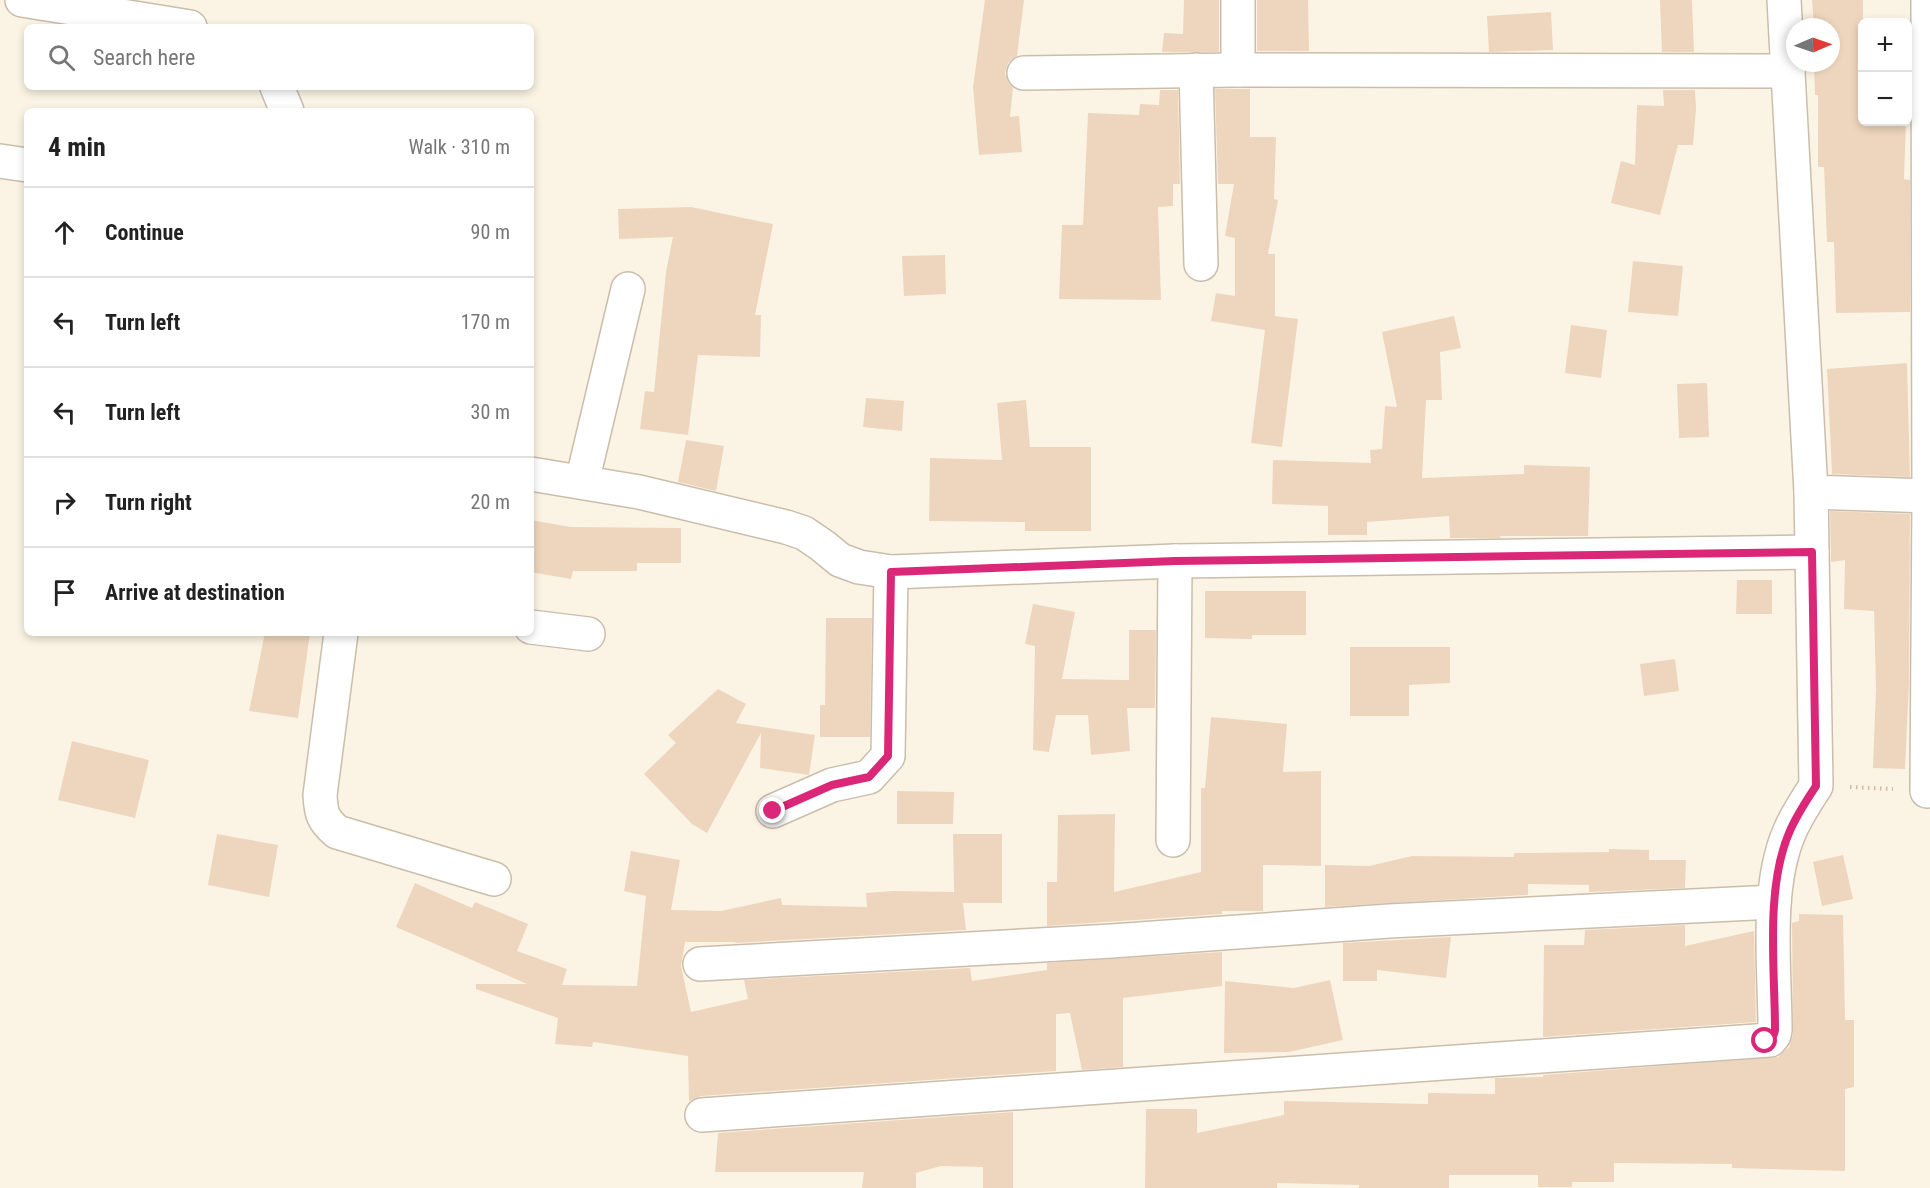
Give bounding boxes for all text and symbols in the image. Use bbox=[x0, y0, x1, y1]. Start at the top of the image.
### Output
north arrow bbox=[1786, 18, 1840, 72]
map controls bbox=[1858, 18, 1912, 126]
button: + bbox=[1858, 18, 1912, 72]
search box bbox=[24, 24, 534, 90]
icon: search bbox=[45, 41, 78, 74]
text: Search here bbox=[93, 45, 195, 70]
button: − bbox=[1858, 72, 1912, 126]
text: 4 min bbox=[48, 132, 106, 162]
text: Walk · 310 m bbox=[409, 135, 510, 159]
icon: ahead bbox=[48, 216, 81, 249]
text: Continue bbox=[105, 220, 184, 245]
text: 90 m bbox=[471, 220, 510, 244]
icon: left bbox=[48, 306, 81, 339]
text: Turn left bbox=[105, 310, 180, 335]
text: 170 m bbox=[461, 310, 510, 334]
icon: left bbox=[48, 396, 81, 429]
text: Turn left bbox=[105, 400, 180, 425]
text: 30 m bbox=[471, 400, 510, 424]
icon: right bbox=[48, 486, 81, 519]
text: Turn right bbox=[105, 490, 192, 515]
text: 20 m bbox=[471, 490, 510, 514]
icon: arrive bbox=[48, 576, 81, 609]
text: Arrive at destination bbox=[105, 580, 285, 605]
route end bbox=[759, 797, 785, 823]
route start bbox=[1751, 1027, 1777, 1053]

